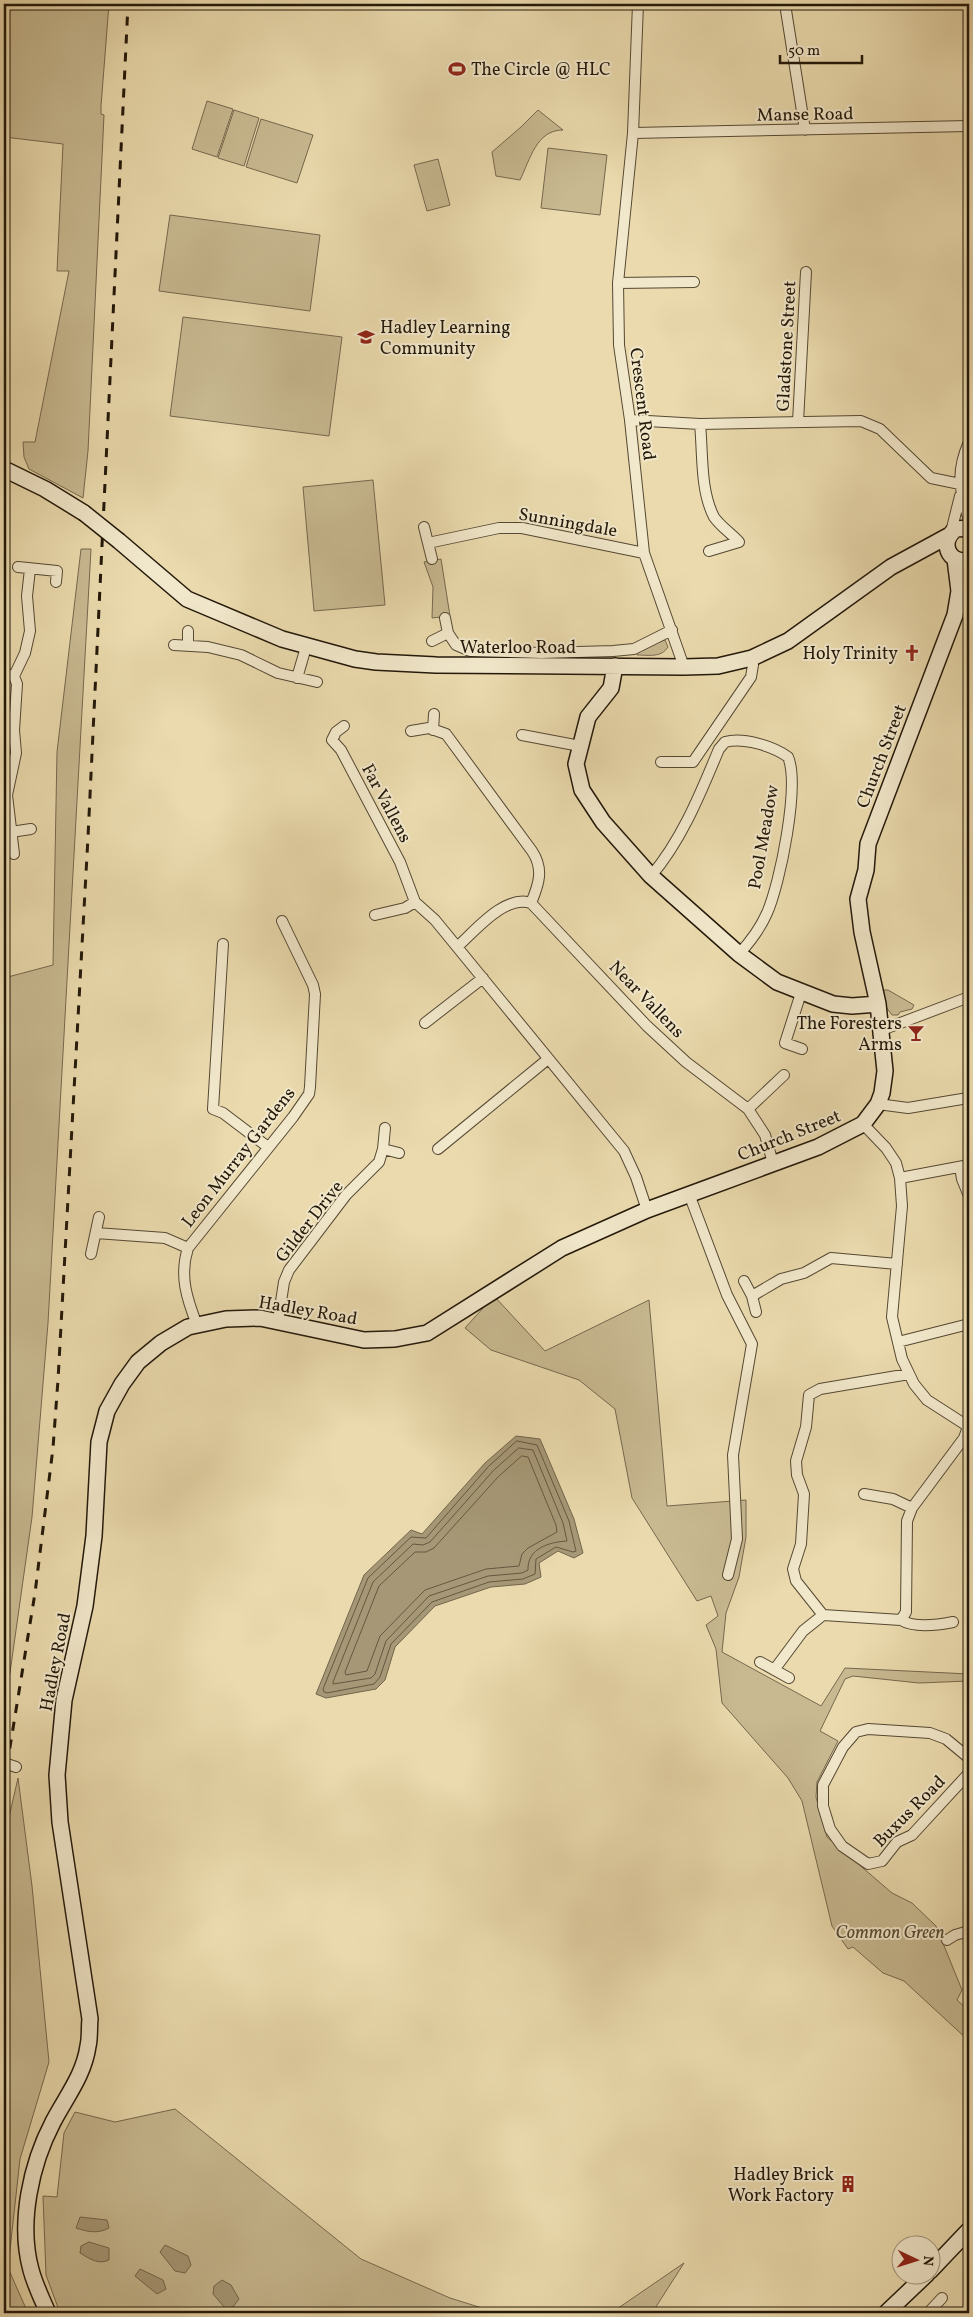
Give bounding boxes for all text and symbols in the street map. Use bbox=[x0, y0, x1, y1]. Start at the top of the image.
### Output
scale bar bbox=[780, 32, 863, 64]
text: 50 m bbox=[788, 41, 820, 62]
place label: The Circle @ HLC bbox=[471, 58, 611, 83]
sports icon: The Circle @ HLC bbox=[447, 59, 467, 79]
street label: Manse Road bbox=[756, 102, 854, 129]
street label: Gladstone Street bbox=[772, 280, 803, 412]
place label: Hadley Learning Community bbox=[380, 316, 510, 362]
school or university icon: Hadley Learning Community bbox=[356, 327, 376, 347]
street label: Crescent Road bbox=[622, 346, 661, 462]
street label: Sunningdale bbox=[516, 502, 619, 544]
street label: Waterloo Road bbox=[460, 636, 576, 661]
place label: Holy Trinity bbox=[802, 642, 898, 667]
church icon: Holy Trinity bbox=[902, 643, 922, 663]
street label: Church Street bbox=[851, 701, 914, 812]
street label: Far Vallens bbox=[354, 760, 417, 848]
street label: Pool Meadow bbox=[743, 783, 786, 891]
street label: Near Vallens bbox=[603, 956, 689, 1044]
place label: The Foresters Arms bbox=[797, 1012, 902, 1058]
bar icon: The Foresters Arms bbox=[906, 1023, 926, 1043]
street label: Leon Murray Gardens bbox=[176, 1082, 302, 1233]
street label: Church Street bbox=[734, 1104, 845, 1168]
street label: Gilder Drive bbox=[270, 1176, 350, 1268]
street label: Hadley Road bbox=[256, 1290, 359, 1332]
street label: Hadley Road bbox=[35, 1611, 78, 1714]
street label: Buxus Road bbox=[868, 1770, 952, 1854]
park label: Common Green bbox=[835, 1921, 945, 1946]
place label: Hadley Brick Work Factory bbox=[728, 2163, 834, 2209]
building icon: Hadley Brick Work Factory bbox=[838, 2174, 858, 2194]
north arrow bbox=[890, 2234, 940, 2284]
text: N bbox=[918, 2255, 937, 2267]

